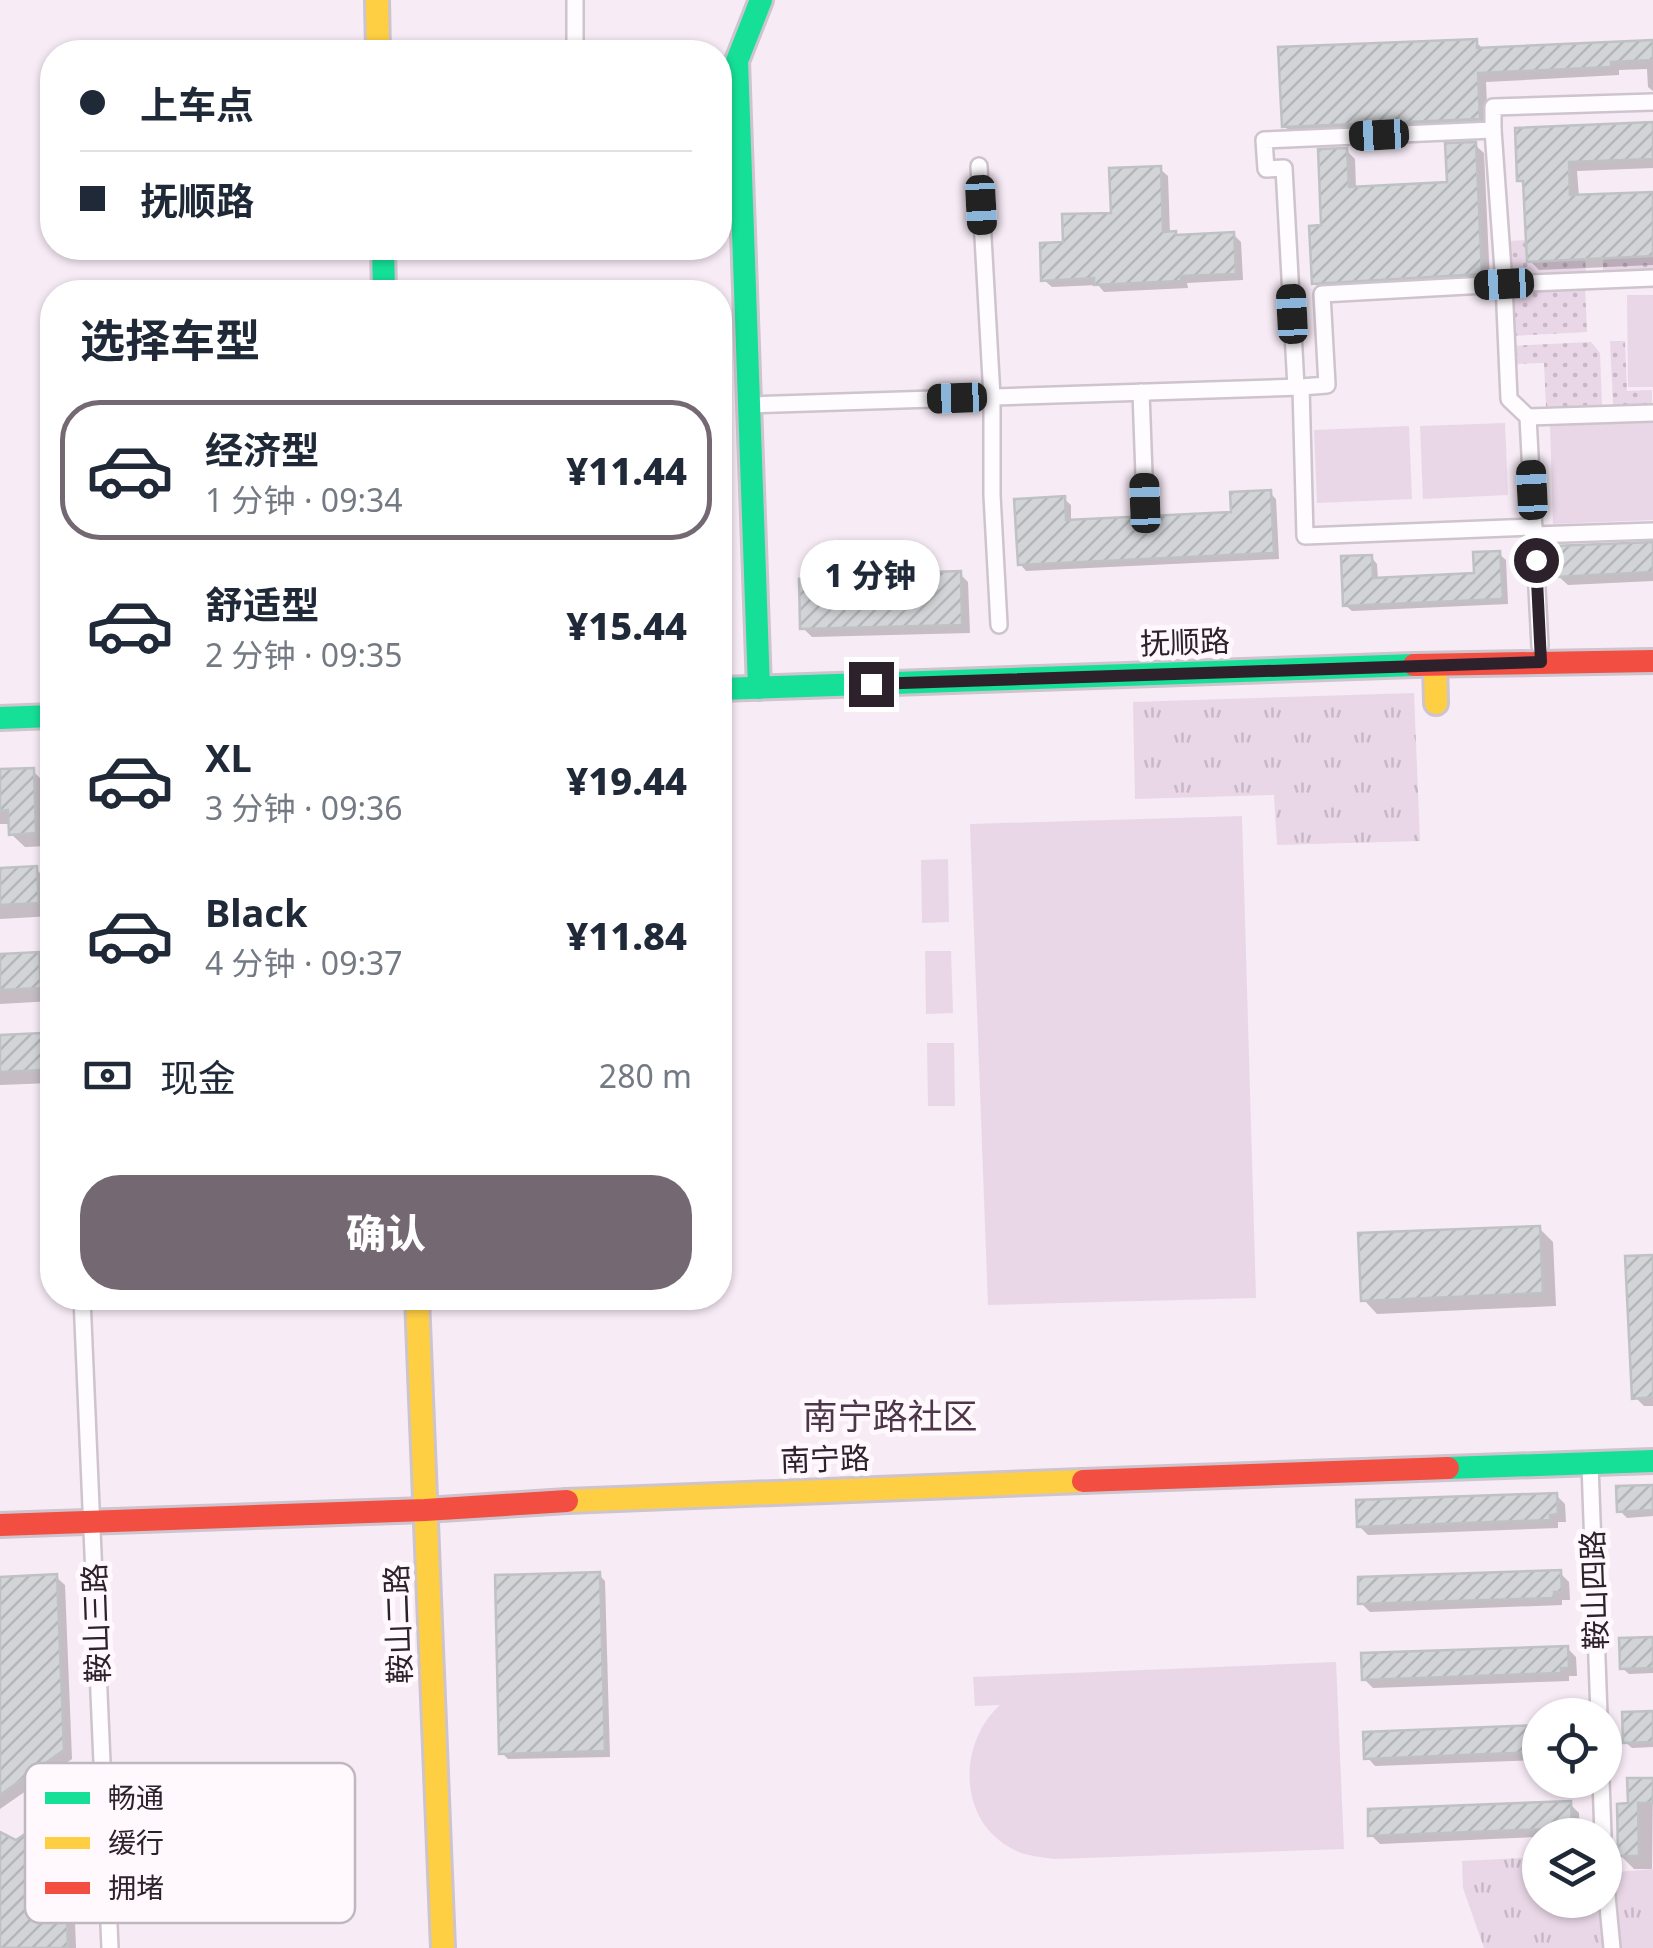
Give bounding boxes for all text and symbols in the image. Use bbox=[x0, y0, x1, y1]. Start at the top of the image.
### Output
text: 上车点 bbox=[140, 78, 254, 130]
car bbox=[1348, 118, 1410, 152]
text: 抚顺路 bbox=[140, 174, 254, 226]
car bbox=[964, 174, 998, 236]
car bbox=[1473, 267, 1535, 301]
car bbox=[1275, 283, 1309, 345]
text: 选择车型 bbox=[80, 309, 260, 370]
car bbox=[926, 382, 988, 414]
text: 经济型 bbox=[205, 423, 319, 475]
icon: car bbox=[85, 425, 175, 515]
text: ¥11.44 bbox=[566, 444, 687, 496]
car bbox=[1515, 459, 1549, 521]
car bbox=[1129, 472, 1161, 534]
text: 1 分钟 · 09:34 bbox=[205, 478, 403, 521]
route start bbox=[1514, 538, 1559, 583]
callout: 1 分钟 bbox=[801, 539, 941, 609]
text: 1 分钟 bbox=[825, 553, 915, 596]
text: 舒适型 bbox=[205, 578, 319, 630]
icon: car bbox=[85, 580, 175, 670]
text: ¥15.44 bbox=[566, 599, 687, 651]
street label: 抚顺路 bbox=[1139, 619, 1231, 664]
text: 2 分钟 · 09:35 bbox=[205, 633, 403, 676]
route end bbox=[849, 662, 894, 707]
text: XL bbox=[205, 731, 252, 783]
icon: car bbox=[85, 735, 175, 825]
text: ¥19.44 bbox=[566, 754, 687, 806]
text: 3 分钟 · 09:36 bbox=[205, 786, 403, 829]
text: Black bbox=[205, 886, 308, 938]
icon: car bbox=[85, 890, 175, 980]
text: ¥11.84 bbox=[566, 909, 687, 961]
text: 4 分钟 · 09:37 bbox=[205, 941, 403, 984]
icon: cash bbox=[80, 1048, 135, 1103]
text: 现金 bbox=[160, 1051, 236, 1103]
text: 280 m bbox=[599, 1054, 692, 1097]
button: 确认 bbox=[80, 1175, 692, 1290]
district label: 南宁路社区 bbox=[802, 1392, 978, 1439]
street label: 南宁路 bbox=[779, 1436, 871, 1481]
street label: 鞍山四路 bbox=[1571, 1529, 1616, 1651]
street label: 鞍山三路 bbox=[73, 1562, 118, 1684]
street label: 鞍山二路 bbox=[375, 1563, 420, 1685]
map controls bbox=[1522, 1698, 1622, 1918]
button: locate bbox=[1522, 1698, 1622, 1798]
legend bbox=[25, 1763, 355, 1923]
text: 畅通 bbox=[108, 1778, 164, 1816]
button: layers bbox=[1522, 1818, 1622, 1918]
text: 缓行 bbox=[108, 1823, 164, 1861]
text: 拥堵 bbox=[108, 1868, 164, 1906]

